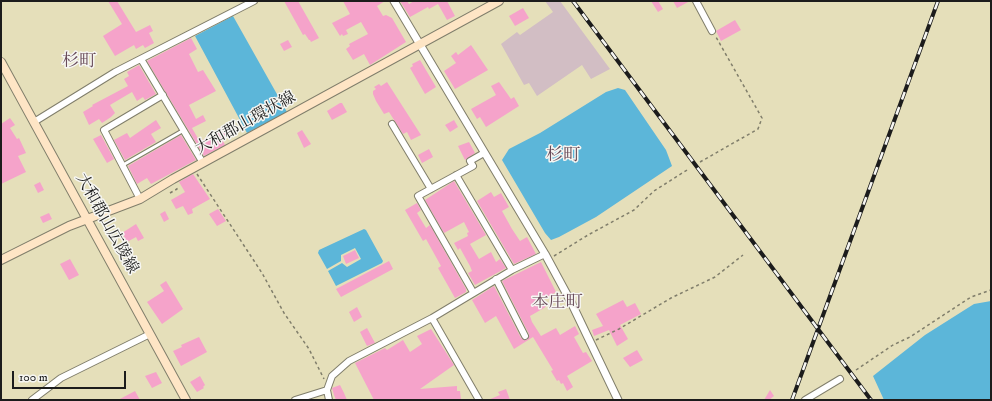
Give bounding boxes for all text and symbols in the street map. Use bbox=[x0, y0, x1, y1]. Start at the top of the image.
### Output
district label: 杉町 bbox=[62, 52, 96, 72]
street label: 大和郡山環状線 bbox=[192, 88, 300, 160]
district label: 杉町 bbox=[546, 146, 580, 166]
street label: 大和郡山広陵線 bbox=[70, 170, 142, 278]
district label: 本庄町 bbox=[532, 293, 582, 313]
scale bar bbox=[14, 363, 128, 389]
text: 100 m bbox=[19, 370, 48, 385]

